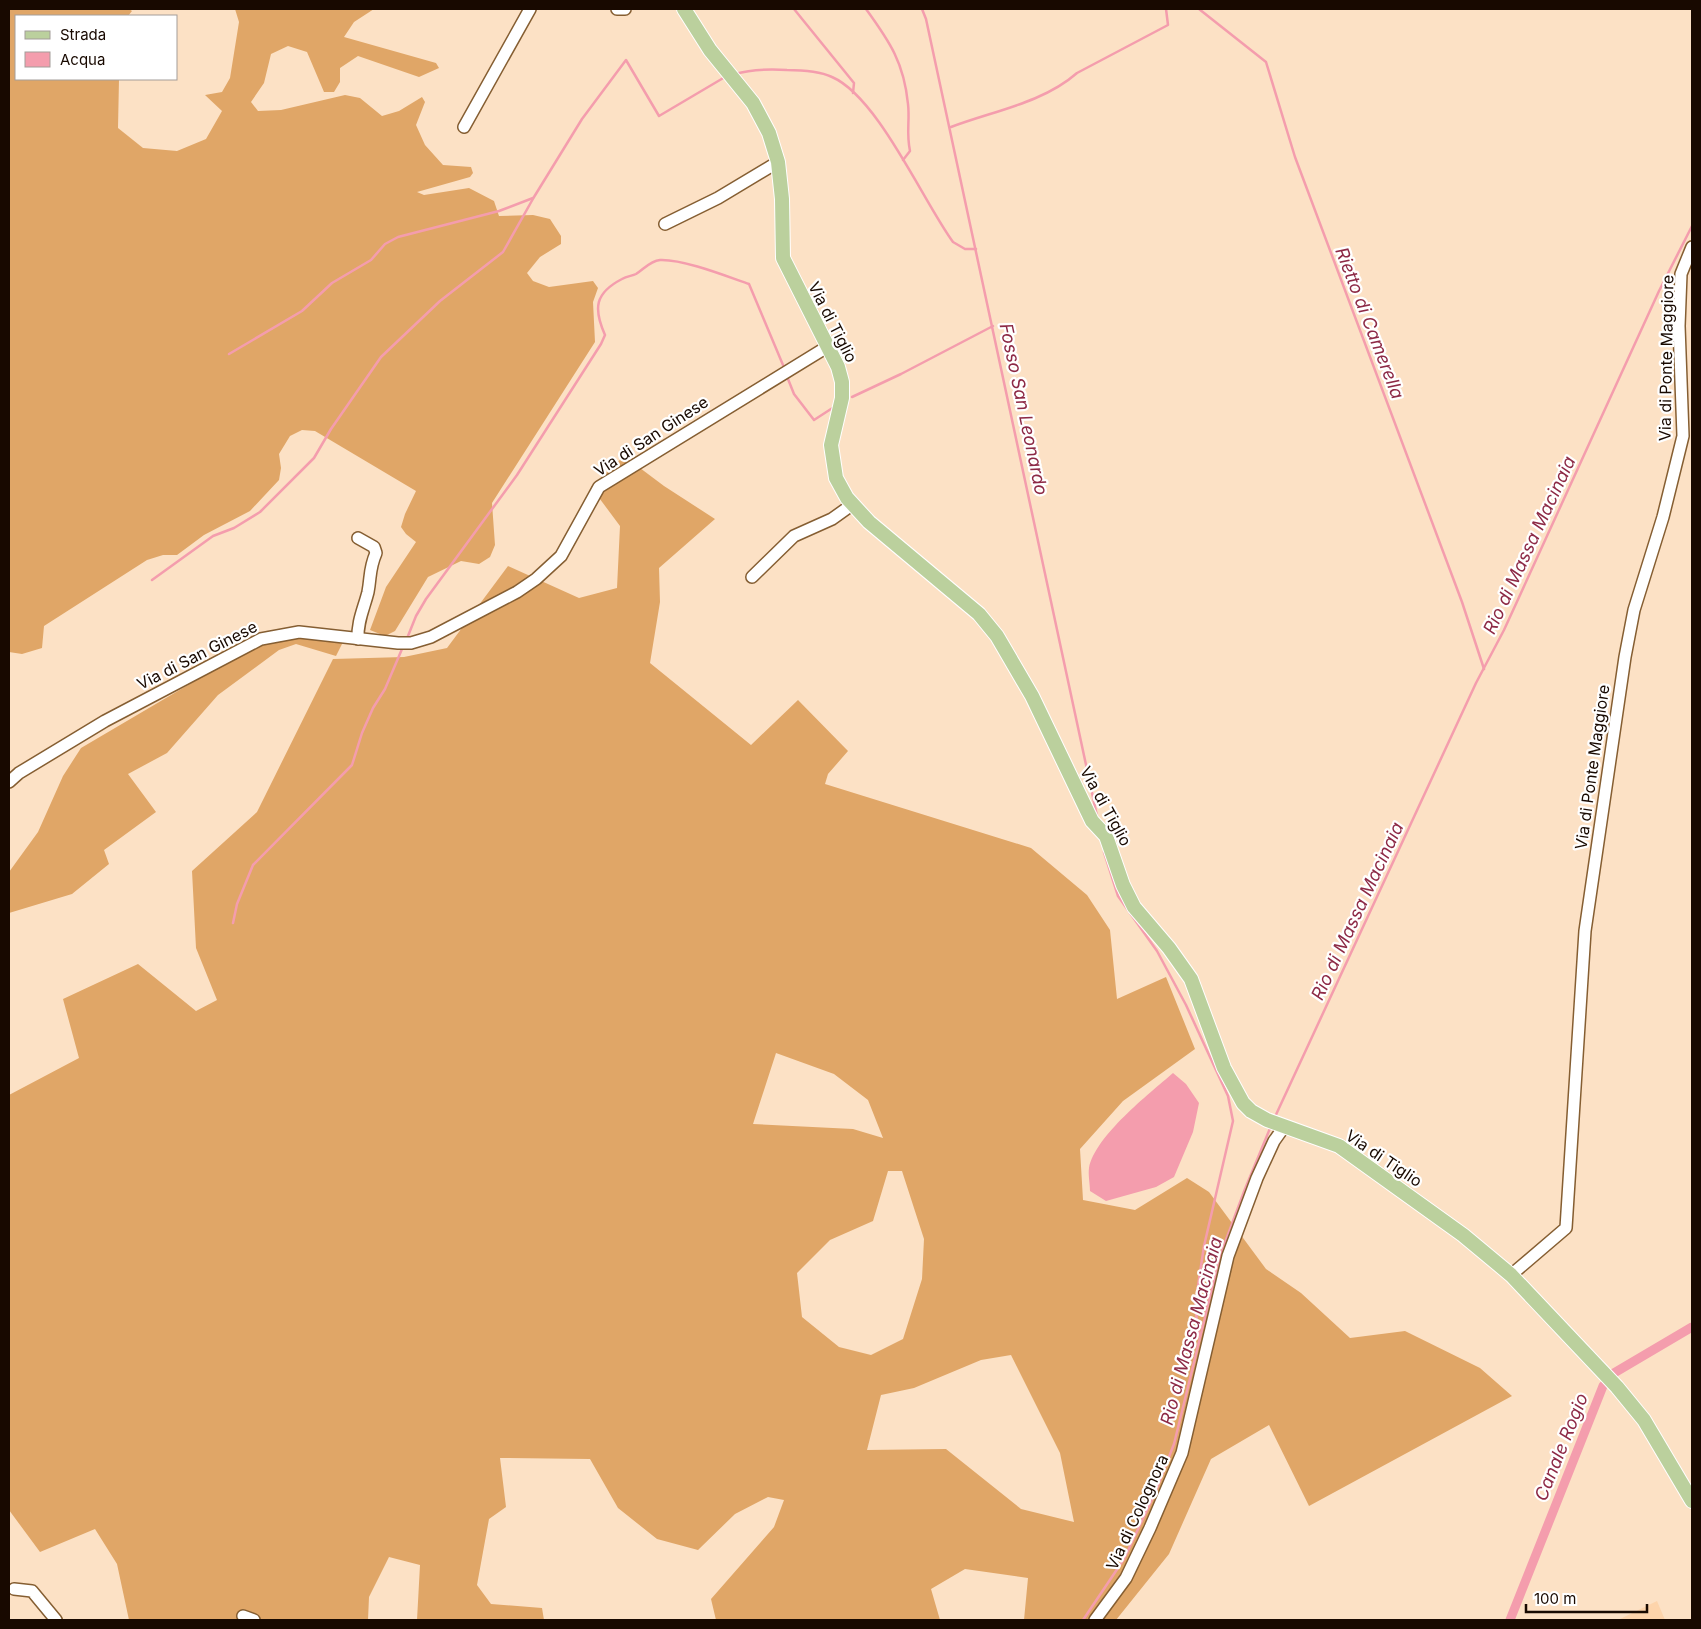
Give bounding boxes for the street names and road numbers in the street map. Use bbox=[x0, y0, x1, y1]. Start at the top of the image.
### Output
street label: Via di Ponte Maggiore bbox=[1655, 275, 1677, 441]
street label: Via di Tiglio bbox=[804, 278, 862, 366]
street label: Via di San Ginese bbox=[590, 392, 712, 480]
street label: Via di San Ginese bbox=[134, 616, 260, 694]
street label: Via di Ponte Maggiore bbox=[1571, 683, 1613, 851]
street label: Via di Tiglio bbox=[1076, 763, 1136, 849]
street label: Via di Tiglio bbox=[1342, 1125, 1426, 1191]
street label: Via di Colognora bbox=[1101, 1451, 1173, 1573]

